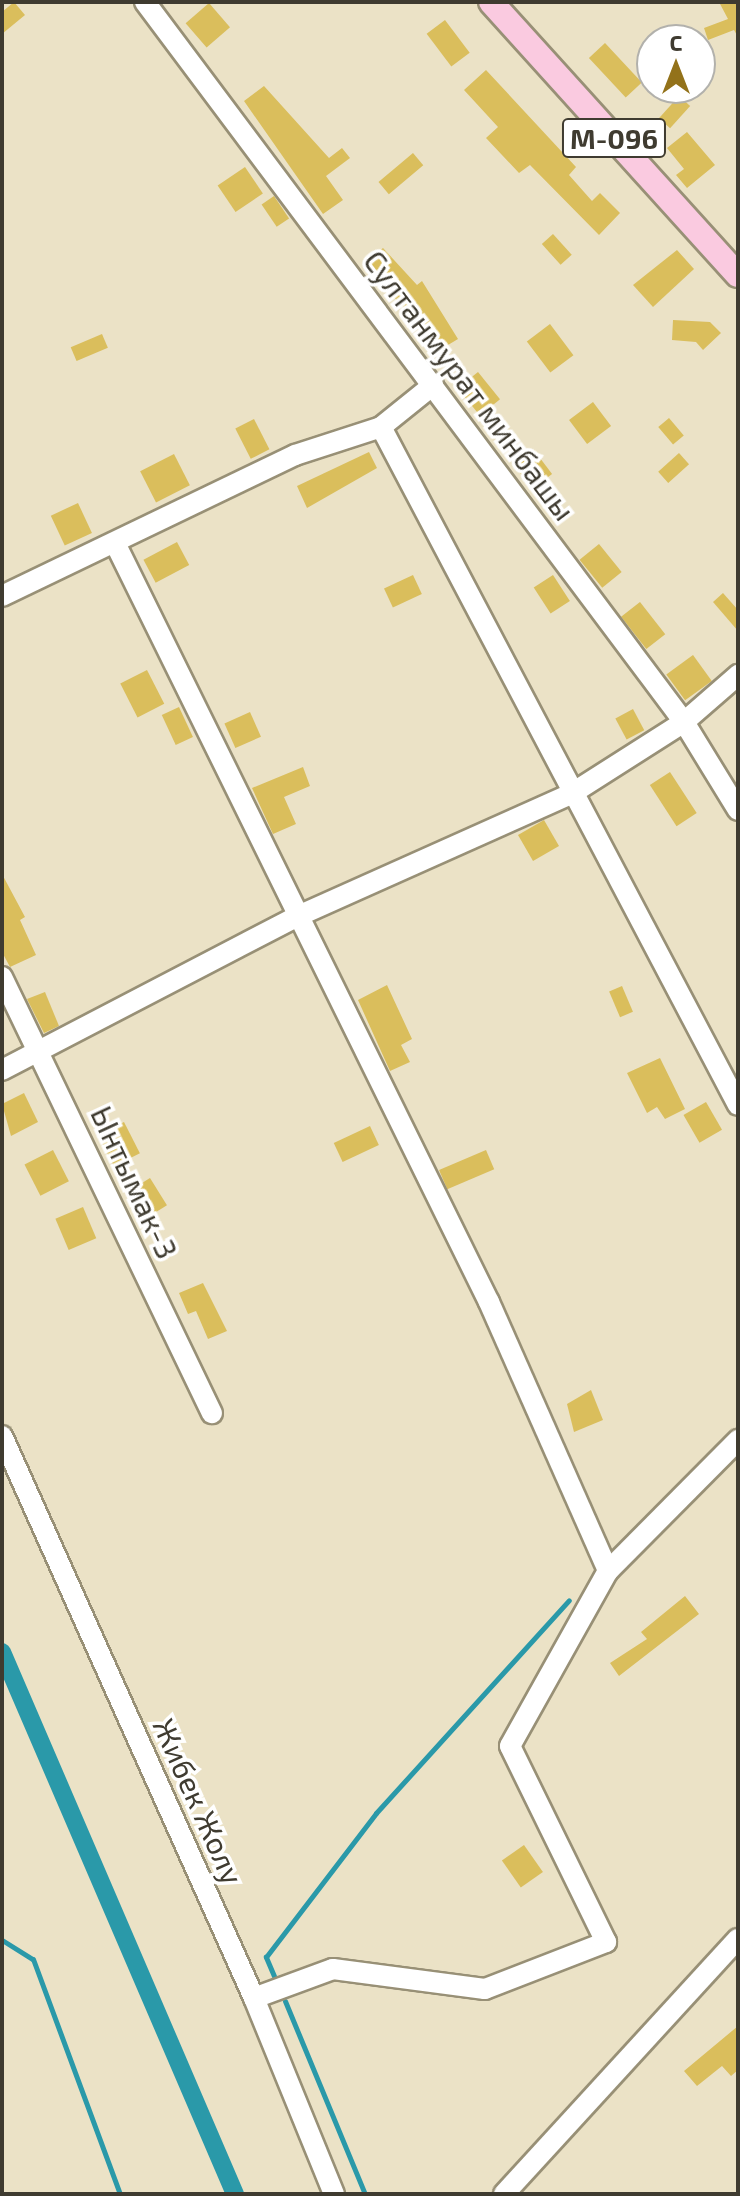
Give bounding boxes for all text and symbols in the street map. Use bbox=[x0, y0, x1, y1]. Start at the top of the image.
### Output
north arrow bbox=[636, 24, 716, 104]
text: С bbox=[670, 29, 682, 55]
road number: М-096 bbox=[560, 114, 668, 162]
street label: Султанмурат минбашы bbox=[357, 243, 583, 527]
street label: Ынтымак-3 bbox=[84, 1100, 186, 1264]
street label: Жибек Жолу bbox=[146, 1712, 252, 1890]

